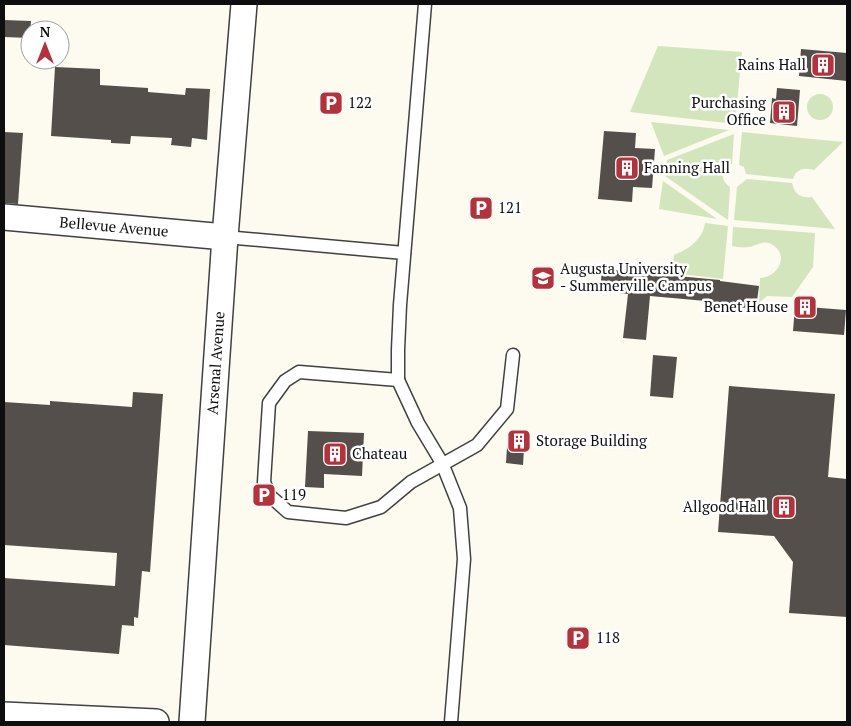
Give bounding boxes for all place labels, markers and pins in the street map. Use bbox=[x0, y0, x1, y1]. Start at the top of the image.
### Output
building icon: Rains Hall bbox=[810, 52, 836, 78]
place label: Rains Hall bbox=[738, 54, 806, 74]
parking icon: 122 bbox=[318, 90, 344, 116]
place label: 122 bbox=[348, 92, 372, 112]
place label: Purchasing Office bbox=[692, 92, 767, 129]
building icon: Purchasing Office bbox=[771, 99, 797, 125]
building icon: Fanning Hall bbox=[614, 155, 640, 181]
place label: Fanning Hall bbox=[644, 157, 730, 177]
parking icon: 121 bbox=[468, 195, 494, 221]
place label: 121 bbox=[498, 197, 522, 217]
place label: Augusta University - Summerville Campus bbox=[560, 258, 712, 295]
school or university icon: Augusta University - Summerville Campus bbox=[530, 265, 556, 291]
building icon: Benet House bbox=[792, 294, 818, 320]
place label: Benet House bbox=[704, 296, 788, 316]
building icon: Storage Building bbox=[506, 428, 532, 454]
place label: Storage Building bbox=[536, 430, 648, 450]
building icon: Chateau bbox=[322, 441, 348, 467]
place label: Chateau bbox=[352, 443, 408, 463]
parking icon: 119 bbox=[251, 482, 277, 508]
place label: 119 bbox=[282, 484, 306, 504]
building icon: Allgood Hall bbox=[771, 494, 797, 520]
place label: Allgood Hall bbox=[683, 496, 766, 516]
parking icon: 118 bbox=[565, 625, 591, 651]
place label: 118 bbox=[596, 627, 620, 647]

